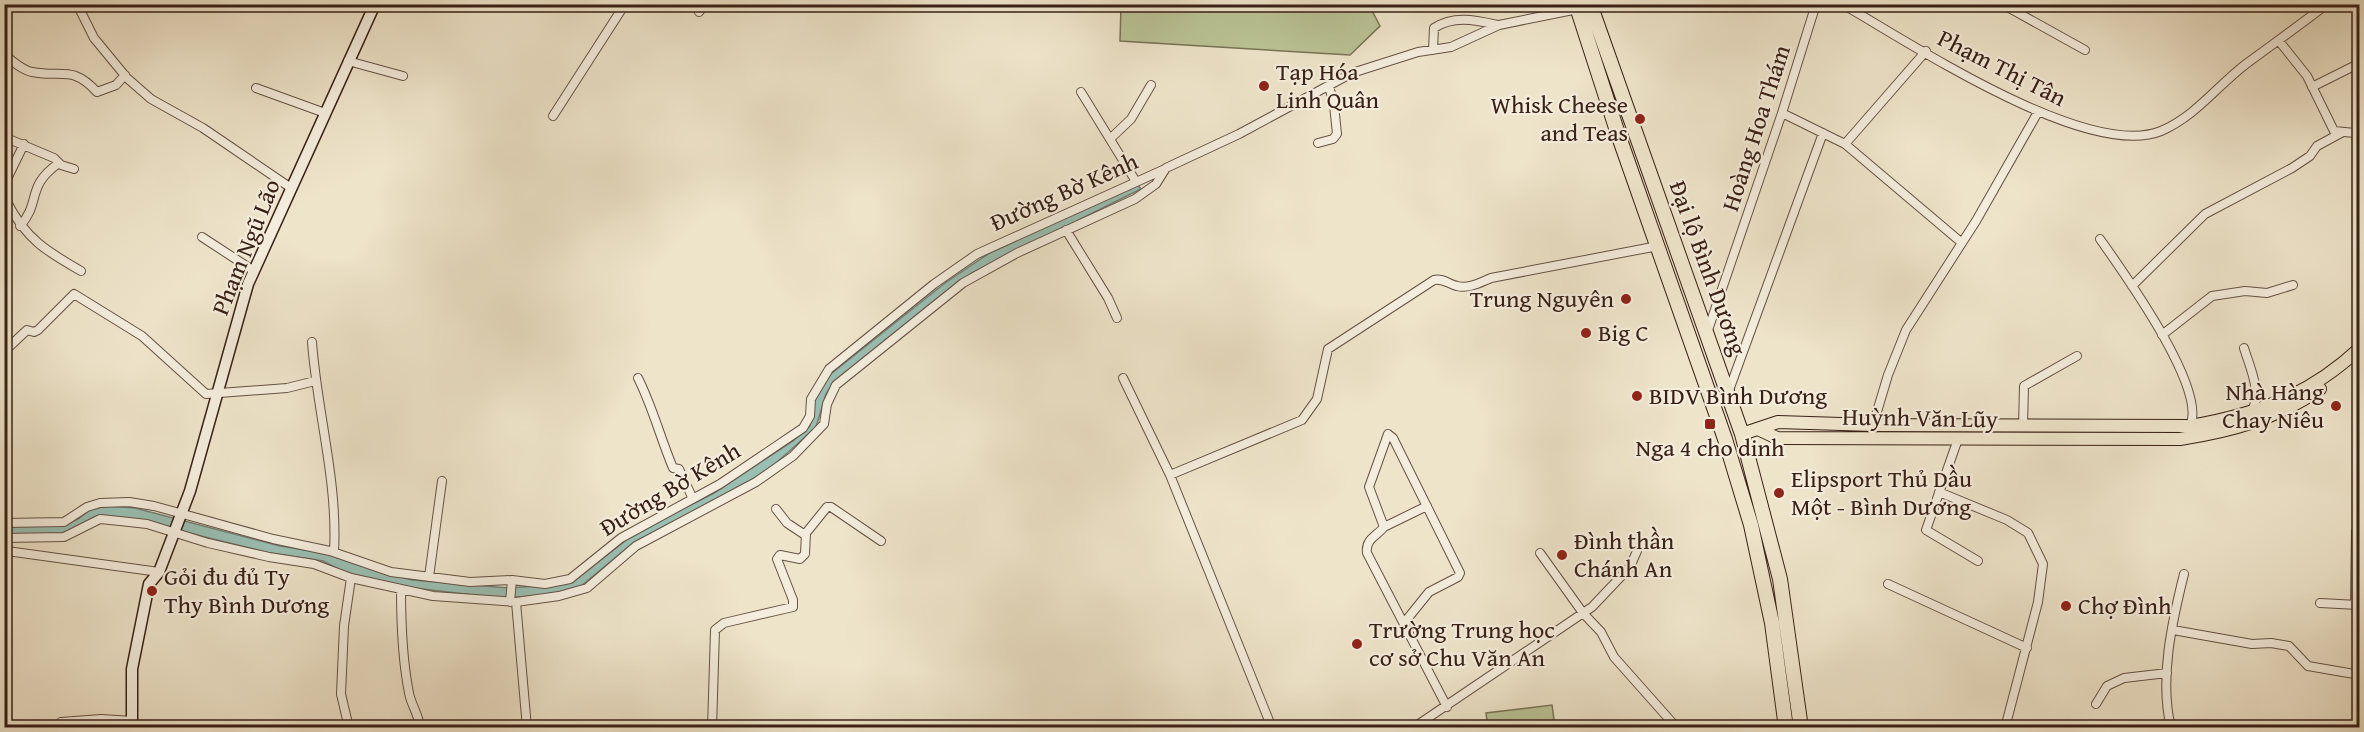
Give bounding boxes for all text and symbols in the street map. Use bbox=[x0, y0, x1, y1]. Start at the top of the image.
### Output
street label: Phạm Thị Tân bbox=[1932, 20, 2073, 115]
street label: Hoàng Hoa Thám bbox=[1712, 40, 1799, 215]
place label: Tạp Hóa Linh Quân bbox=[1276, 54, 1380, 117]
marker: Tạp Hóa Linh Quân bbox=[1257, 79, 1271, 93]
place label: Whisk Cheese and Teas bbox=[1491, 87, 1628, 150]
marker: Whisk Cheese and Teas bbox=[1633, 112, 1647, 126]
street label: Đường Bờ Kênh bbox=[984, 143, 1144, 240]
street label: Phạm Ngũ Lão bbox=[202, 174, 289, 320]
street label: Đại lộ Bình Dương bbox=[1661, 176, 1756, 360]
place label: Trung Nguyên bbox=[1470, 281, 1615, 316]
marker: Trung Nguyên bbox=[1619, 292, 1633, 306]
place label: Big C bbox=[1598, 315, 1649, 350]
marker: Big C bbox=[1579, 326, 1593, 340]
place label: Nhà Hàng Chay Niêu bbox=[2222, 374, 2324, 437]
place label: BIDV Bình Dương bbox=[1649, 378, 1827, 413]
marker: BIDV Bình Dương bbox=[1630, 389, 1644, 403]
street label: Huỳnh Văn Lũy bbox=[1842, 399, 1998, 436]
marker: Nhà Hàng Chay Niêu bbox=[2329, 399, 2343, 413]
marker: Nga 4 cho dinh bbox=[1703, 417, 1717, 431]
place label: Nga 4 cho dinh bbox=[1636, 430, 1785, 465]
street label: Đường Bờ Kênh bbox=[593, 433, 747, 544]
place label: Elipsport Thủ Dầu Một - Bình Dương bbox=[1791, 461, 1972, 524]
marker: Elipsport Thủ Dầu Một - Bình Dương bbox=[1772, 486, 1786, 500]
place label: Đình thần Chánh An bbox=[1574, 523, 1675, 586]
marker: Đình thần Chánh An bbox=[1555, 548, 1569, 562]
place label: Gỏi đu đủ Ty Thy Bình Dương bbox=[164, 559, 329, 622]
marker: Gỏi đu đủ Ty Thy Bình Dương bbox=[145, 584, 159, 598]
place label: Chợ Đình bbox=[2078, 588, 2172, 623]
marker: Chợ Đình bbox=[2059, 599, 2073, 613]
place label: Trường Trung học cơ sở Chu Văn An bbox=[1369, 612, 1555, 675]
marker: Trường Trung học cơ sở Chu Văn An bbox=[1350, 637, 1364, 651]

